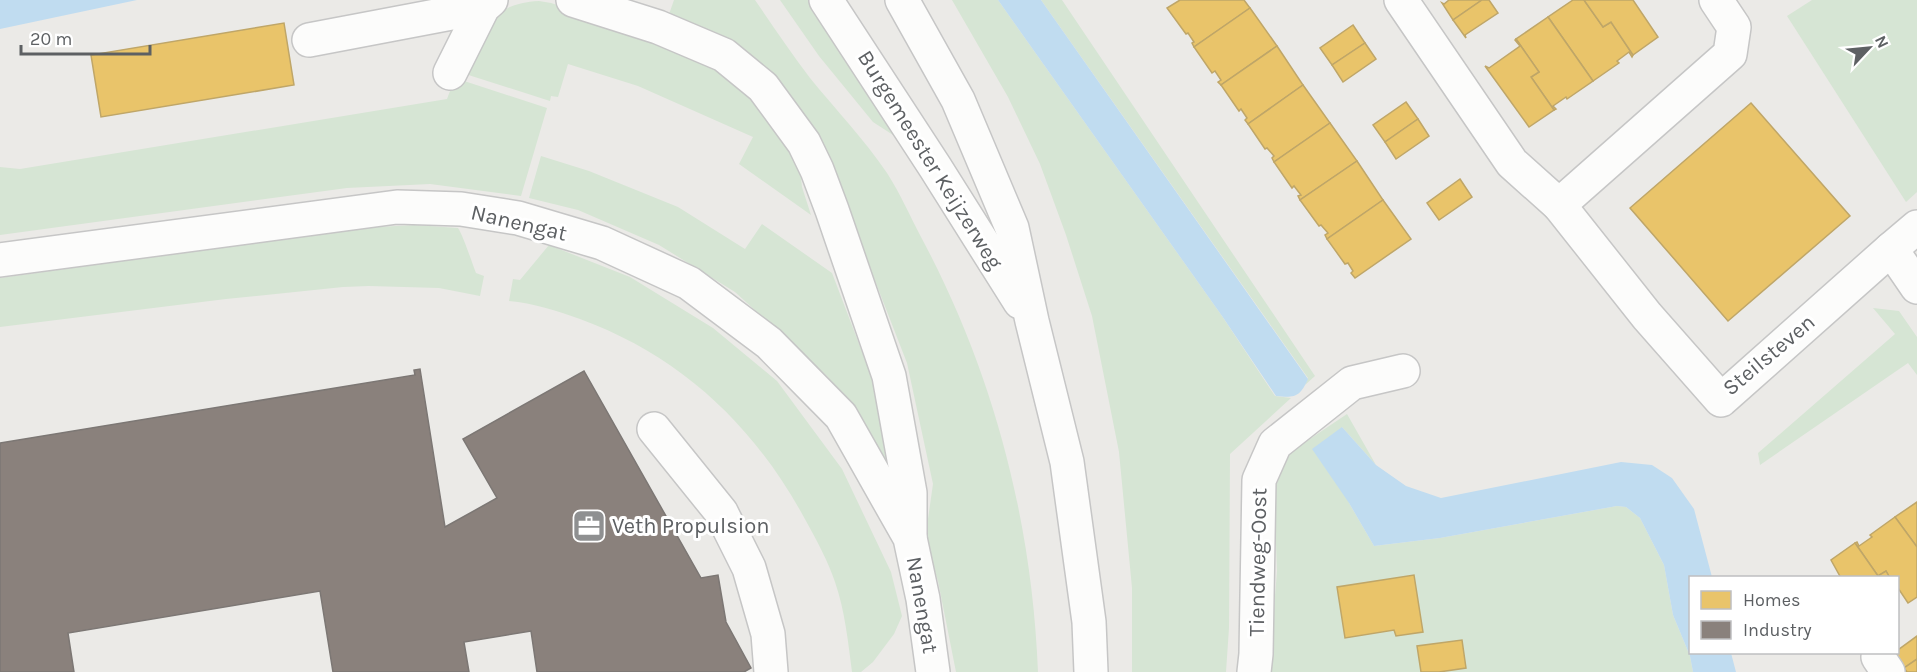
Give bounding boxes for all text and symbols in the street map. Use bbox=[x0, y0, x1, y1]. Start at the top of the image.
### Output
scale bar bbox=[21, 18, 150, 56]
north arrow bbox=[1839, 18, 1899, 78]
text: 20 m bbox=[30, 28, 72, 50]
text: N bbox=[1871, 32, 1893, 51]
street label: Burgemeester Keijzerweg bbox=[852, 46, 1008, 275]
street label: Nanengat bbox=[468, 199, 570, 247]
street label: Steilsteven bbox=[1718, 309, 1820, 401]
street label: Tiendweg-Oost bbox=[1244, 488, 1272, 636]
office icon: Veth Propulsion bbox=[571, 508, 607, 544]
place label: Veth Propulsion bbox=[612, 513, 770, 539]
street label: Nanengat bbox=[901, 555, 943, 655]
legend bbox=[1689, 576, 1899, 654]
text: Homes bbox=[1743, 589, 1800, 611]
text: Industry bbox=[1743, 619, 1812, 641]

